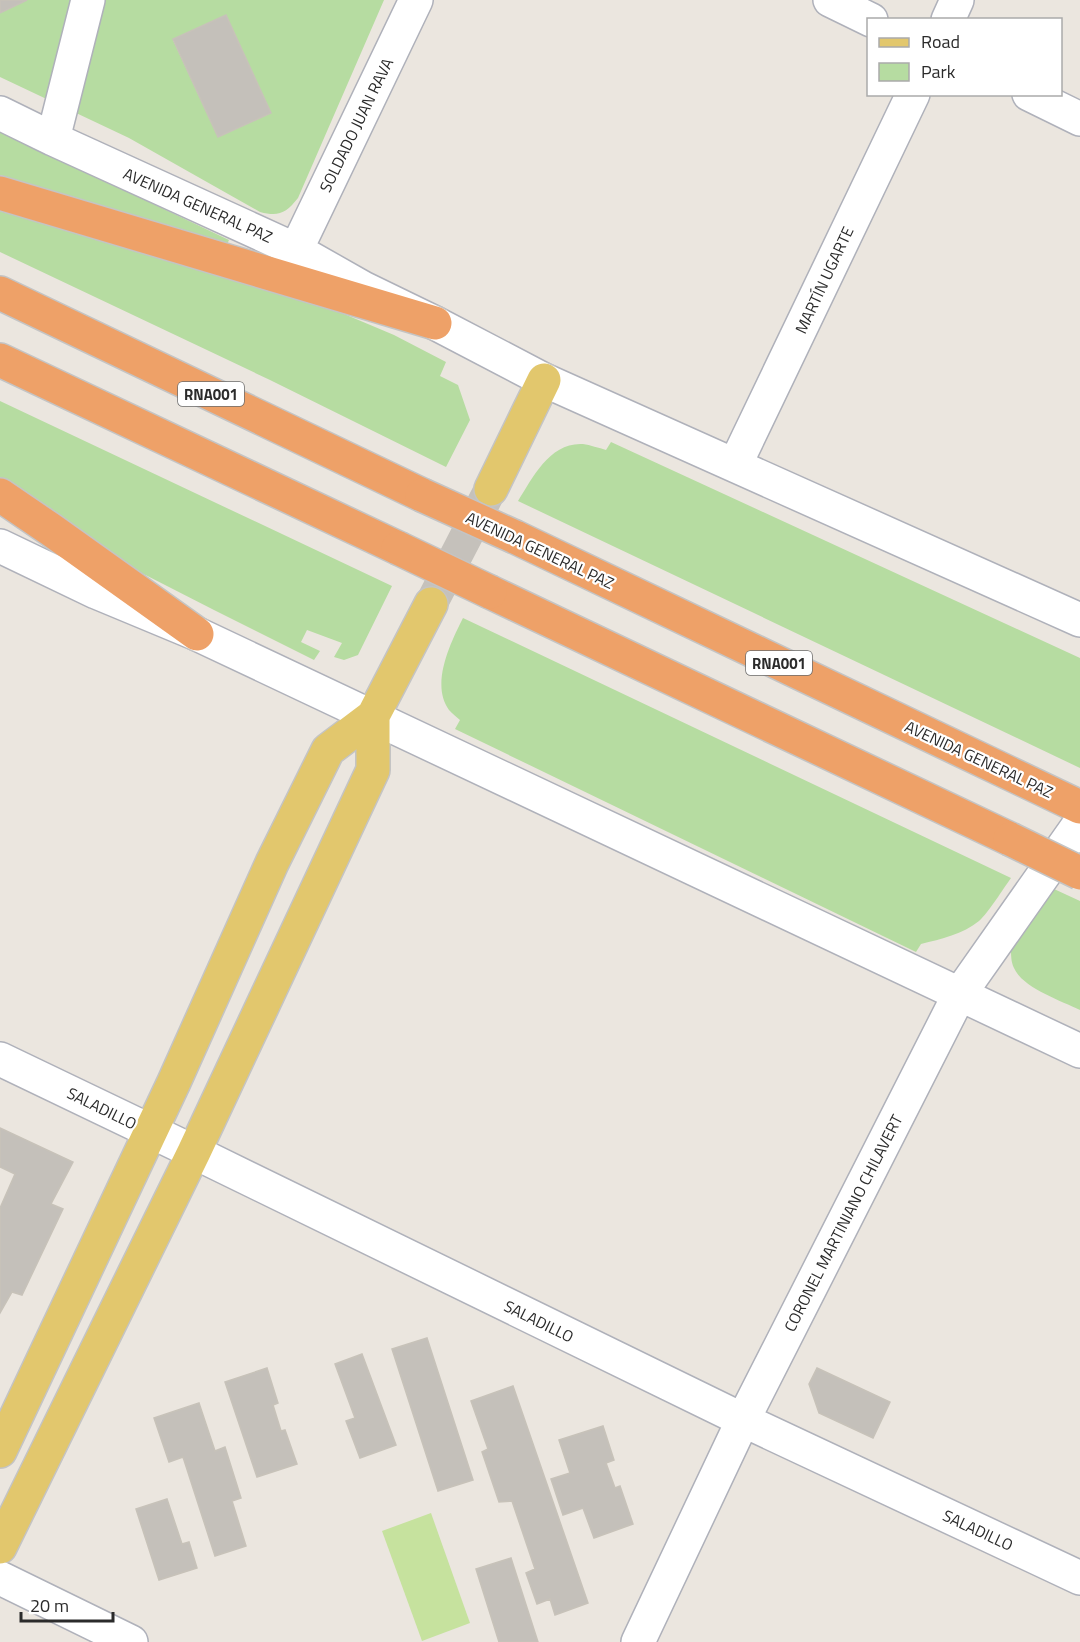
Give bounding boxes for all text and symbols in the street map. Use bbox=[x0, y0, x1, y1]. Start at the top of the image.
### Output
legend bbox=[867, 18, 1062, 96]
text: Road bbox=[921, 28, 960, 55]
street label: SOLDADO JUAN RAVA bbox=[313, 53, 399, 196]
text: Park bbox=[921, 58, 956, 85]
street label: AVENIDA GENERAL PAZ bbox=[120, 161, 276, 249]
street label: MARTÍN UGARTE bbox=[789, 222, 859, 338]
road number: RNA001 bbox=[178, 382, 244, 406]
street label: AVENIDA GENERAL PAZ bbox=[462, 505, 618, 595]
road number: RNA001 bbox=[746, 651, 812, 675]
street label: AVENIDA GENERAL PAZ bbox=[901, 714, 1057, 804]
street label: SALADILLO bbox=[63, 1081, 141, 1135]
street label: CORONEL MARTINIANO CHILAVERT bbox=[778, 1110, 909, 1336]
street label: SALADILLO bbox=[500, 1294, 578, 1348]
street label: SALADILLO bbox=[939, 1503, 1017, 1557]
scale bar bbox=[21, 1585, 112, 1623]
text: 20 m bbox=[30, 1592, 69, 1619]

